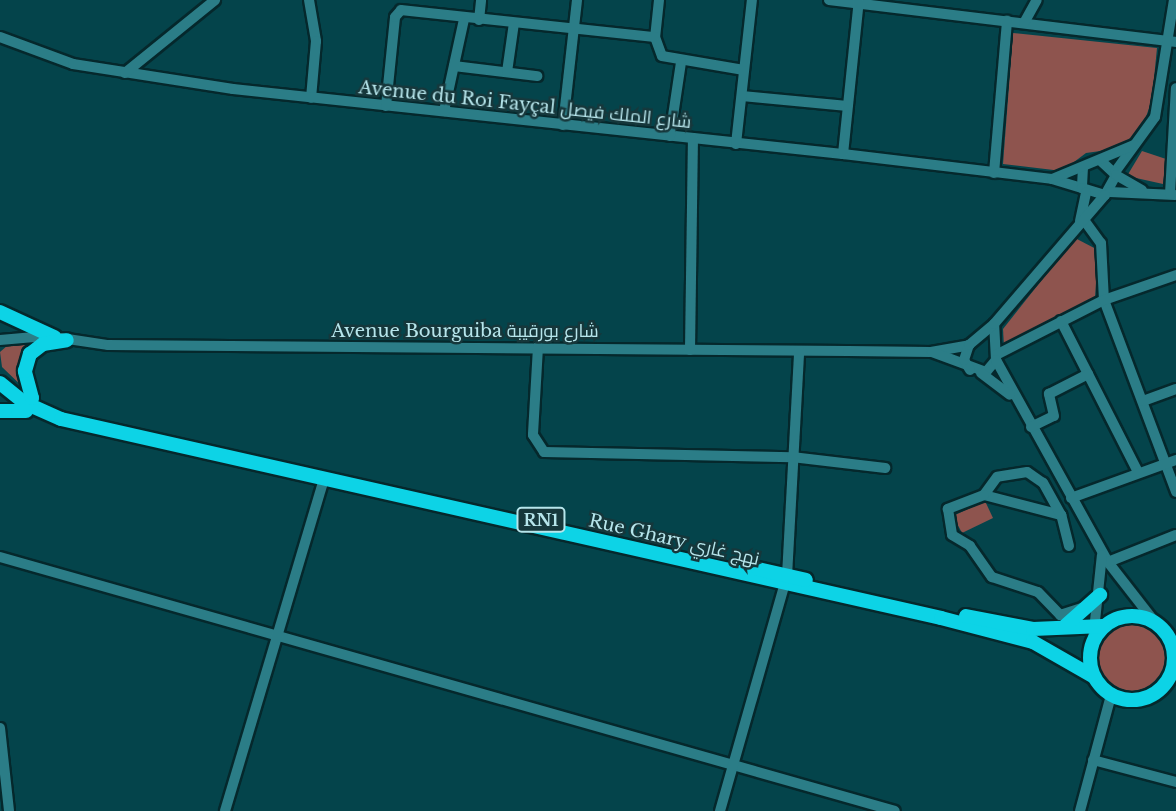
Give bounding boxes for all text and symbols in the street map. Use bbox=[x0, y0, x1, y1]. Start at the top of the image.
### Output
street label: Avenue du Roi Fayçal شارع الملك فيصل bbox=[358, 77, 692, 133]
street label: Avenue Bourguiba شارع بورقيبة bbox=[331, 320, 599, 342]
road number: RN1 bbox=[515, 508, 567, 533]
street label: Rue Ghary نهج غاري bbox=[586, 510, 762, 570]

